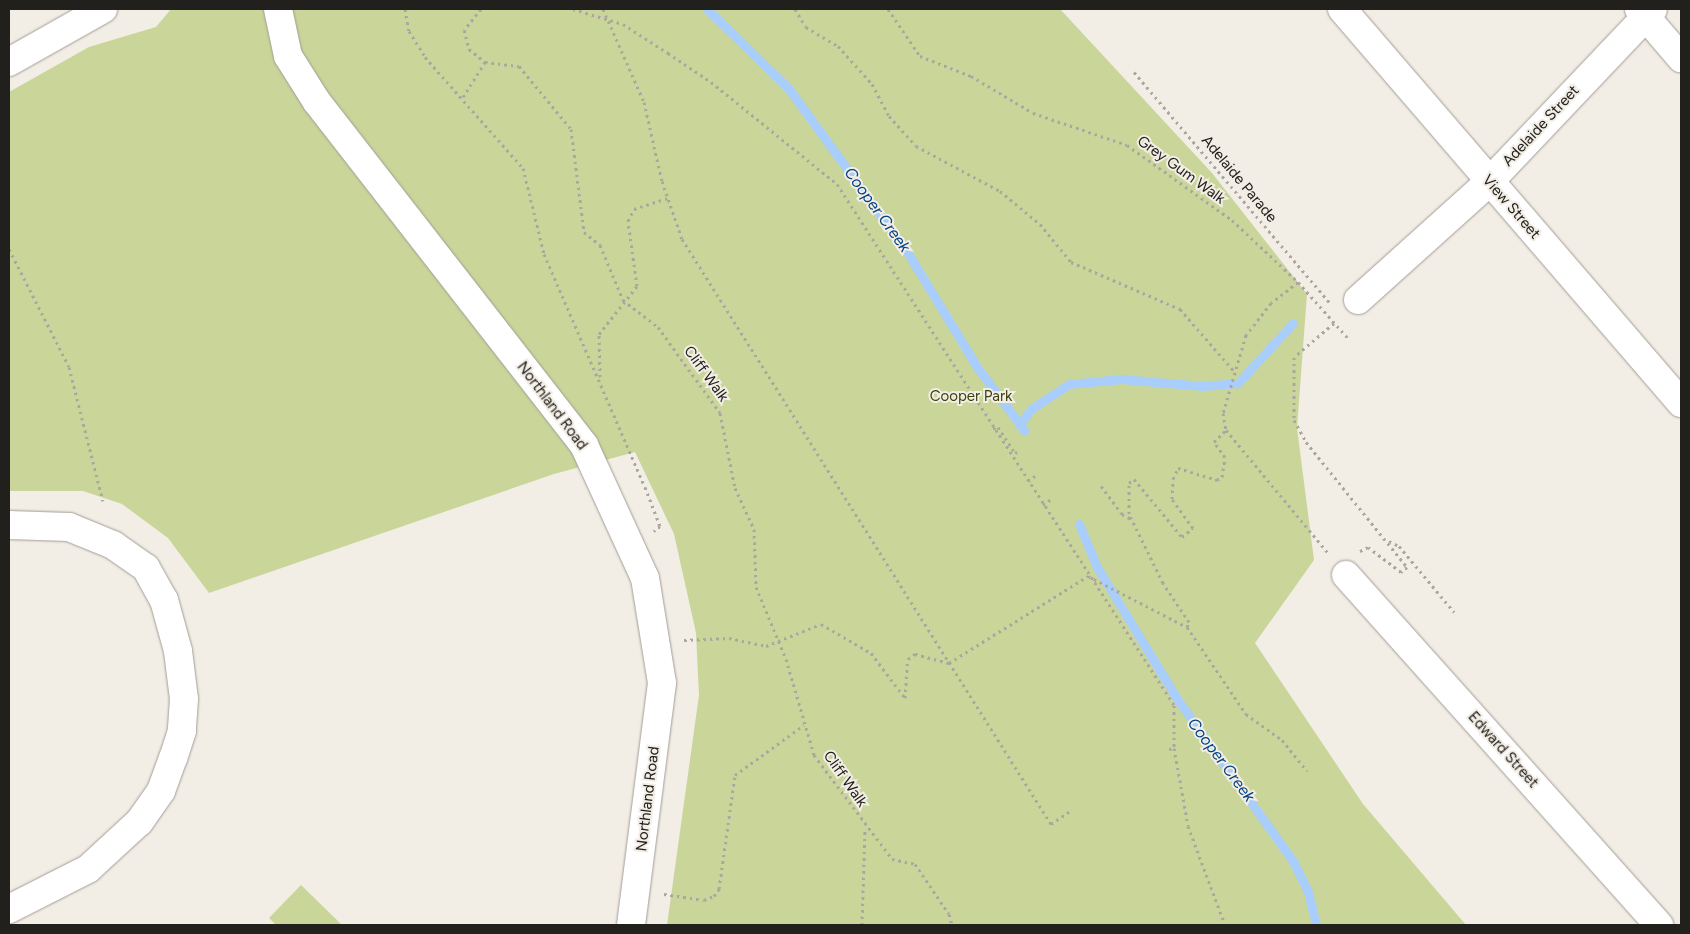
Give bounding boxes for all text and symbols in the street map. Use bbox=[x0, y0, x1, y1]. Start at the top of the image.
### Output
street label: Adelaide Street bbox=[1499, 82, 1583, 170]
street label: Grey Gum Walk bbox=[1134, 132, 1228, 208]
street label: Adelaide Parade bbox=[1197, 132, 1281, 226]
water label: Cooper Creek bbox=[840, 164, 914, 256]
street label: View Street bbox=[1478, 171, 1544, 243]
street label: Cliff Walk bbox=[680, 343, 732, 405]
street label: Northland Road bbox=[513, 358, 591, 454]
park label: Cooper Park bbox=[930, 388, 1012, 406]
street label: Edward Street bbox=[1464, 708, 1542, 792]
water label: Cooper Creek bbox=[1183, 714, 1259, 806]
street label: Northland Road bbox=[633, 745, 663, 853]
street label: Cliff Walk bbox=[819, 747, 871, 811]

